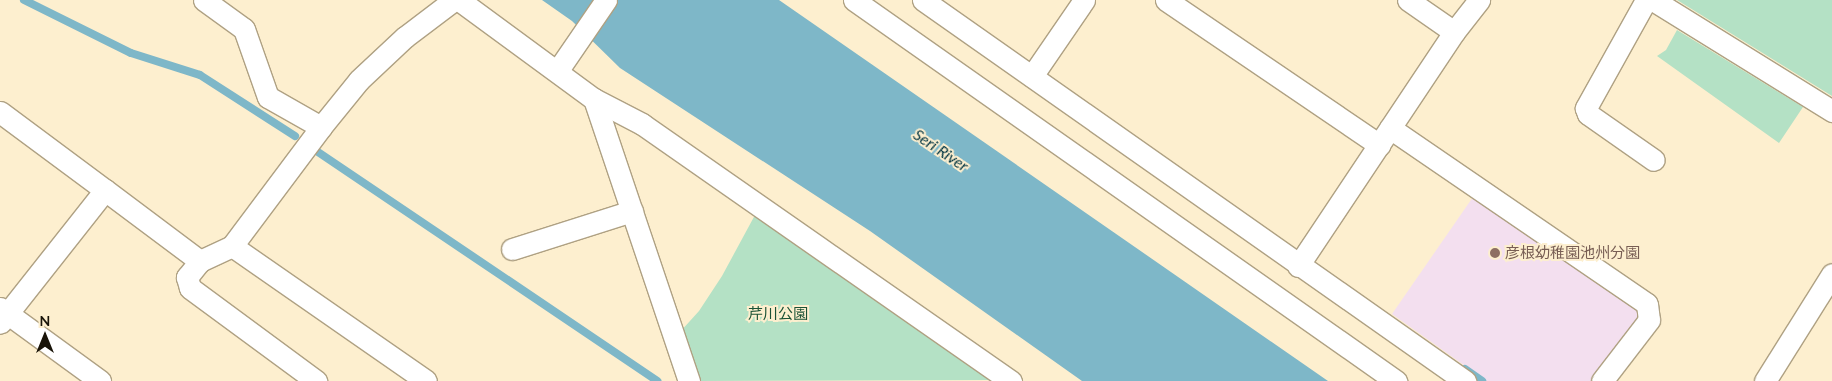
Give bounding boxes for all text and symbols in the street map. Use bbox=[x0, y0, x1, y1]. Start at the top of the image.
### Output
water label: Seri River bbox=[910, 125, 972, 175]
place label: 彦根幼稚園池州分園 bbox=[1505, 244, 1640, 262]
marker: 彦根幼稚園池州分園 bbox=[1489, 247, 1501, 259]
park label: 芹川公園 bbox=[748, 305, 808, 323]
north arrow bbox=[20, 311, 70, 361]
text: N bbox=[40, 312, 50, 329]

